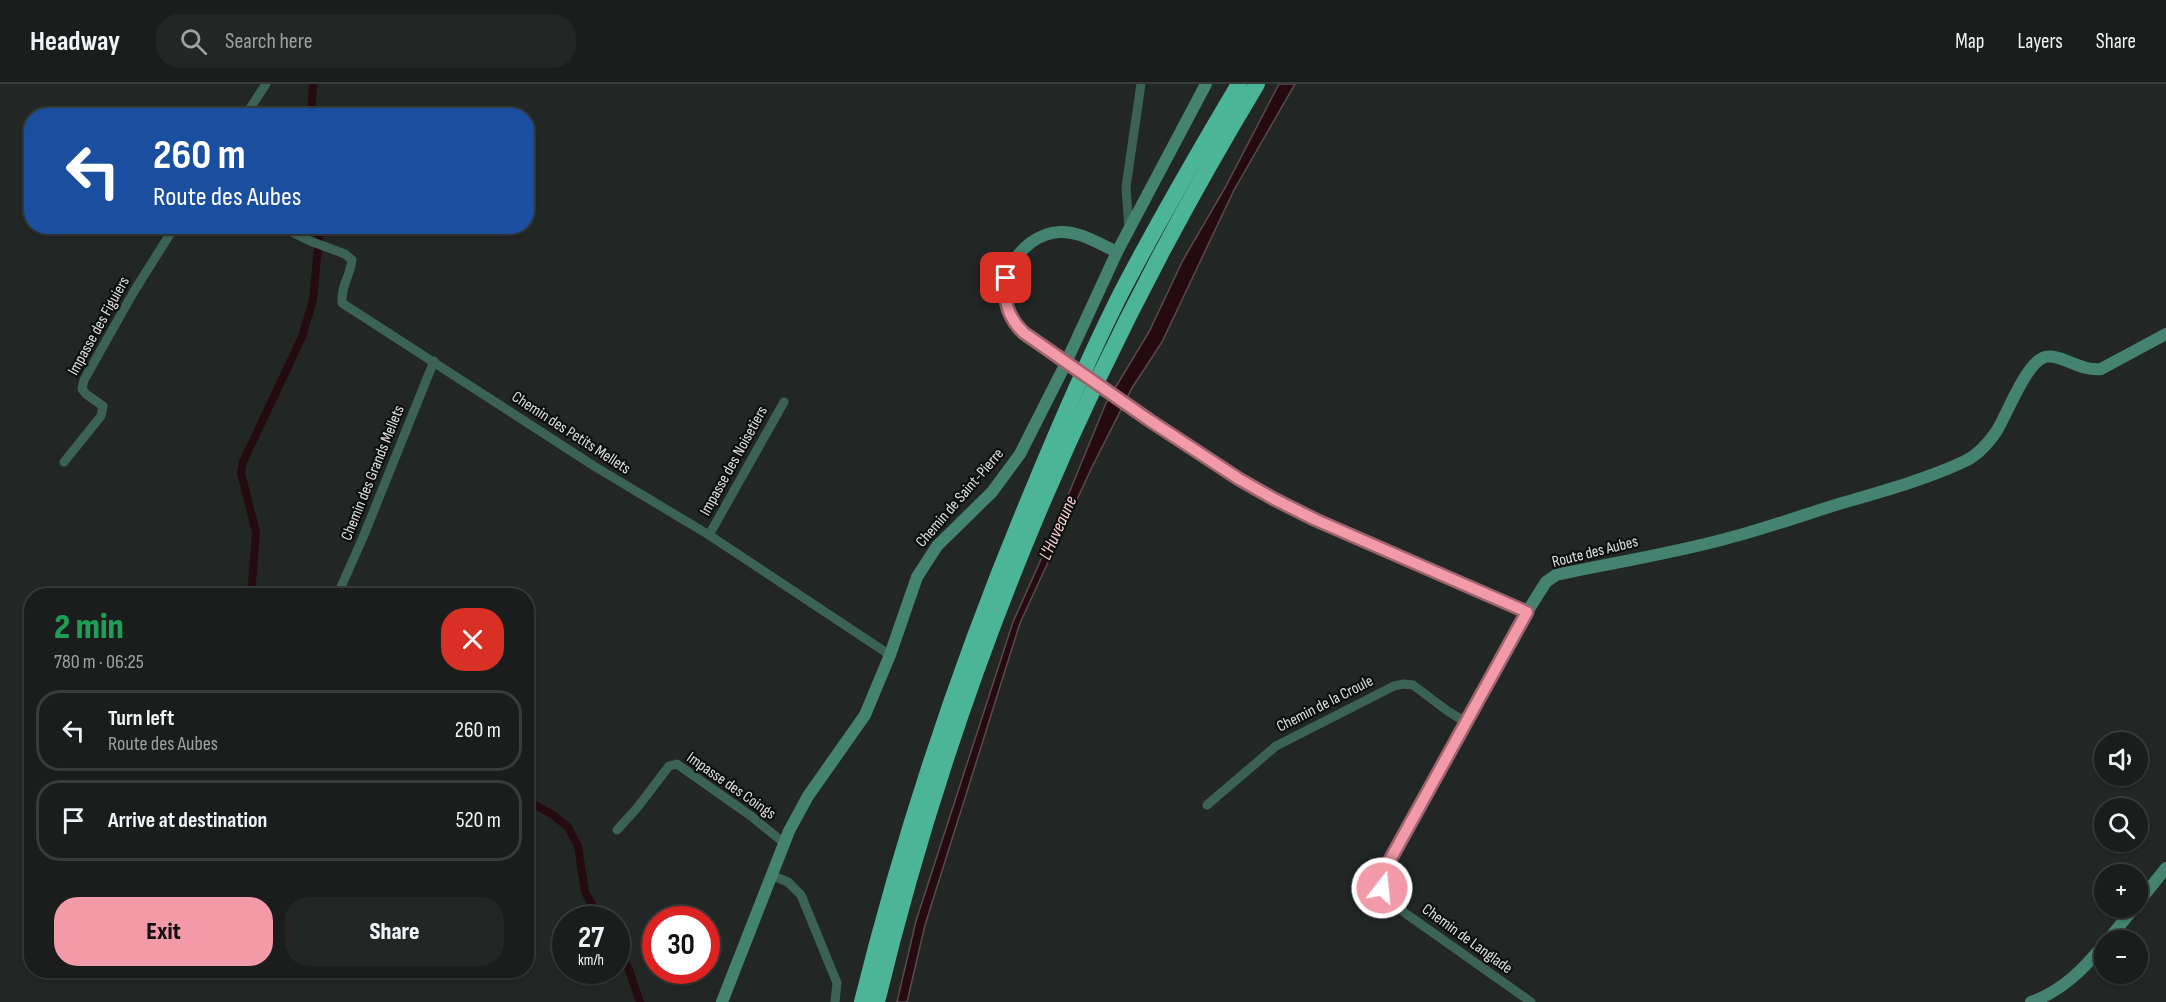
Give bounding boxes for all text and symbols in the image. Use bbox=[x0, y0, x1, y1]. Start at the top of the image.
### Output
search box bbox=[156, 14, 576, 68]
text: Headway bbox=[30, 25, 120, 58]
icon: search bbox=[177, 25, 210, 58]
text: Search here bbox=[225, 28, 312, 55]
text: Map bbox=[1955, 29, 1984, 54]
text: Layers bbox=[2017, 29, 2063, 54]
text: Share bbox=[2096, 29, 2136, 54]
text: 260 m bbox=[153, 130, 246, 181]
icon: left bbox=[54, 132, 132, 210]
text: Route des Aubes bbox=[153, 181, 302, 213]
pin bbox=[980, 252, 1031, 303]
icon: arrive bbox=[989, 261, 1022, 294]
street label: Impasse des Figuiers bbox=[64, 273, 134, 379]
street label: Chemin des Petits Mellets bbox=[508, 387, 634, 479]
street label: Chemin des Grands Mellets bbox=[337, 402, 409, 543]
street label: Impasse des Noisetiers bbox=[696, 403, 772, 519]
street label: Chemin de Saint-Pierre bbox=[912, 445, 1008, 551]
water label: L'Huveaune bbox=[1035, 493, 1081, 563]
street label: Route des Aubes bbox=[1550, 532, 1640, 572]
text: 2 min bbox=[54, 606, 124, 649]
button: close bbox=[441, 608, 504, 671]
text: 780 m · 06:25 bbox=[54, 650, 144, 674]
street label: Chemin de la Croule bbox=[1274, 672, 1376, 736]
text: Turn left bbox=[108, 705, 174, 732]
icon: left bbox=[57, 714, 90, 747]
text: 260 m bbox=[455, 717, 501, 744]
text: Route des Aubes bbox=[108, 732, 218, 756]
map controls bbox=[2094, 732, 2148, 984]
button: sound bbox=[2094, 732, 2148, 786]
street label: Impasse des Coings bbox=[683, 748, 779, 824]
button: search bbox=[2094, 798, 2148, 852]
icon: arrive bbox=[57, 804, 90, 837]
text: Arrive at destination bbox=[108, 807, 267, 834]
text: 520 m bbox=[456, 807, 501, 834]
position arrow bbox=[1350, 856, 1414, 920]
button: + bbox=[2094, 864, 2148, 918]
button: Exit bbox=[54, 897, 273, 966]
button: Share bbox=[285, 897, 504, 966]
street label: Chemin de Langlade bbox=[1418, 900, 1516, 978]
speed limit sign: 30 bbox=[642, 906, 720, 984]
text: 27 bbox=[578, 920, 604, 956]
button: − bbox=[2094, 930, 2148, 984]
text: km/h bbox=[578, 951, 604, 970]

